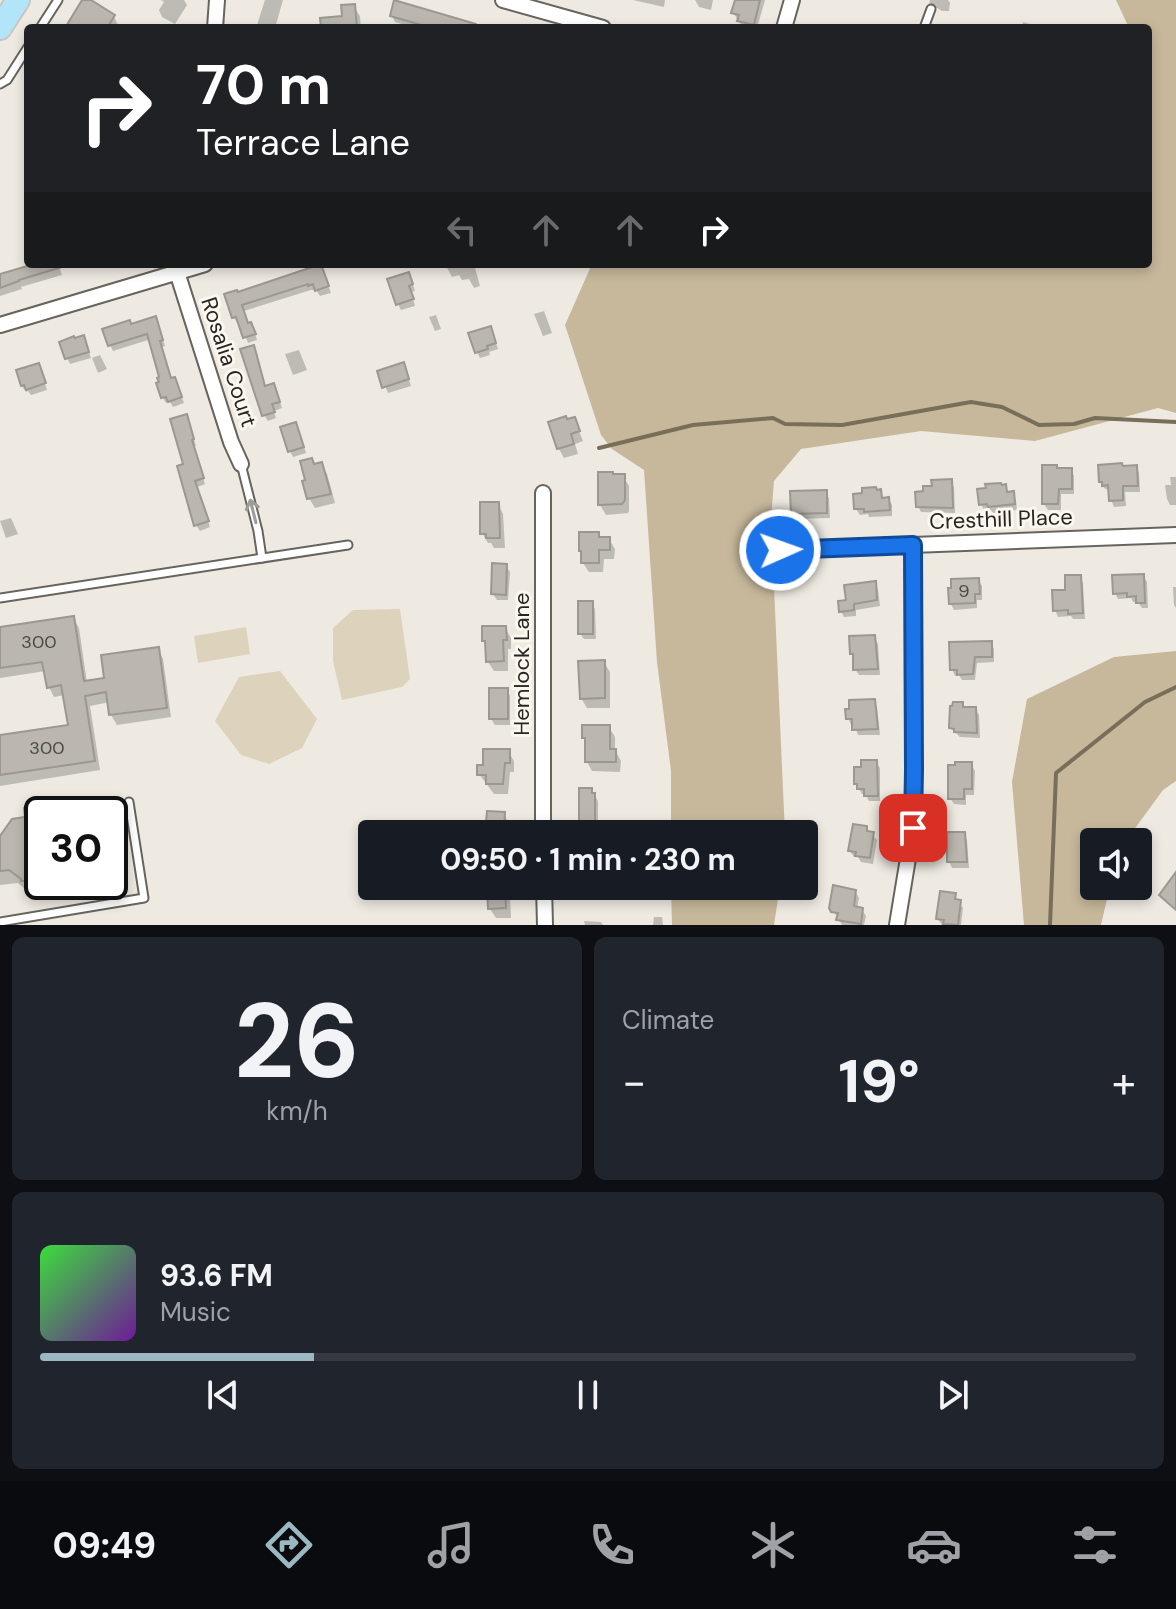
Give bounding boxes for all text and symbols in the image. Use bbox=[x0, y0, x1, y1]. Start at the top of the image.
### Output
text: 70 m bbox=[196, 48, 331, 121]
icon: right bbox=[64, 56, 168, 160]
text: Terrace Lane bbox=[196, 119, 410, 166]
icon: left bbox=[440, 208, 484, 252]
icon: ahead bbox=[524, 208, 568, 252]
icon: ahead bbox=[608, 208, 652, 252]
icon: right bbox=[692, 208, 736, 252]
street label: Rosalia Court bbox=[194, 293, 264, 431]
one-way arrow bbox=[244, 498, 259, 524]
street label: Cresthill Place bbox=[929, 502, 1073, 536]
position arrow bbox=[738, 508, 822, 592]
house number: 9 bbox=[958, 579, 970, 603]
street label: Hemlock Lane bbox=[507, 592, 536, 736]
house number: 300 bbox=[21, 630, 57, 654]
house number: 300 bbox=[29, 736, 65, 760]
pin bbox=[879, 794, 947, 862]
speed limit sign: 30 bbox=[24, 796, 128, 900]
icon: arrive bbox=[891, 806, 935, 850]
map controls bbox=[1080, 828, 1152, 900]
button: sound bbox=[1080, 828, 1152, 900]
text: 09:50 · 1 min · 230 m bbox=[440, 840, 736, 879]
text: 26 bbox=[234, 974, 360, 1109]
text: Climate bbox=[622, 1003, 714, 1037]
text: 19° bbox=[838, 1042, 920, 1121]
text: − bbox=[622, 1053, 646, 1111]
text: + bbox=[1112, 1053, 1136, 1111]
text: km/h bbox=[266, 1094, 328, 1128]
text: 93.6 FM bbox=[160, 1256, 273, 1295]
text: Music bbox=[160, 1295, 231, 1329]
icon: previous bbox=[201, 1373, 245, 1417]
icon: pause bbox=[566, 1373, 610, 1417]
icon: next bbox=[931, 1373, 975, 1417]
icon: directions bbox=[261, 1517, 317, 1573]
icon: music bbox=[423, 1517, 479, 1573]
icon: phone bbox=[584, 1517, 640, 1573]
icon: climate bbox=[745, 1517, 801, 1573]
icon: car bbox=[906, 1517, 962, 1573]
icon: filters bbox=[1067, 1517, 1123, 1573]
text: 09:49 bbox=[53, 1522, 156, 1569]

